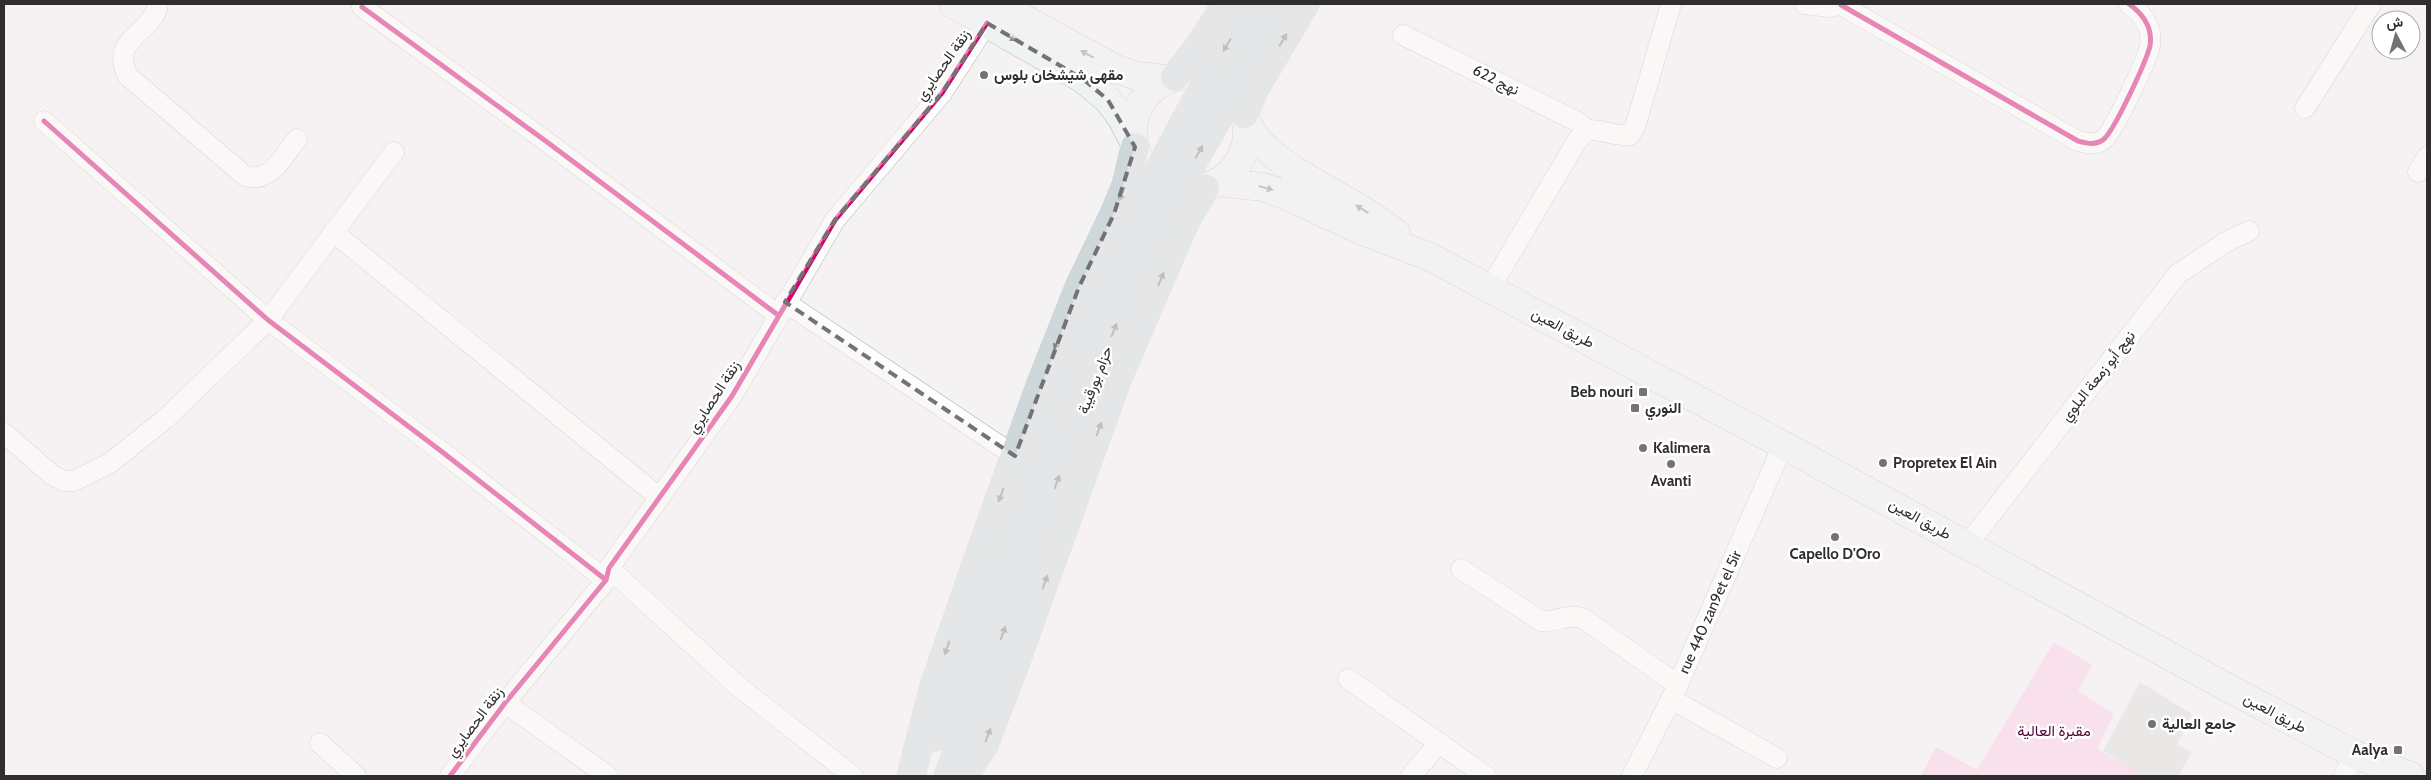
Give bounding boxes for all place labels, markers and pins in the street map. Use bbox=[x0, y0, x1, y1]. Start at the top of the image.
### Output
place label: مقهى شيشخان بلوس bbox=[994, 66, 1123, 84]
marker: مقهى شيشخان بلوس bbox=[978, 69, 990, 81]
place label: Beb nouri bbox=[1570, 383, 1633, 401]
marker: Beb nouri bbox=[1637, 386, 1649, 398]
place label: النوري bbox=[1645, 399, 1682, 421]
marker: النوري bbox=[1629, 402, 1641, 414]
place label: Kalimera bbox=[1653, 439, 1711, 457]
marker: Kalimera bbox=[1637, 442, 1649, 454]
place label: Propretex El Ain bbox=[1893, 454, 1997, 472]
marker: Propretex El Ain bbox=[1877, 457, 1889, 469]
marker: Avanti bbox=[1665, 458, 1677, 470]
place label: Avanti bbox=[1651, 472, 1691, 490]
marker: Capello D'Oro bbox=[1829, 531, 1841, 543]
place label: Capello D'Oro bbox=[1790, 545, 1881, 563]
place label: جامع العالية bbox=[2162, 715, 2236, 734]
marker: جامع العالية bbox=[2146, 718, 2158, 730]
place label: Aalya bbox=[2352, 741, 2389, 759]
marker: Aalya bbox=[2392, 744, 2404, 756]

